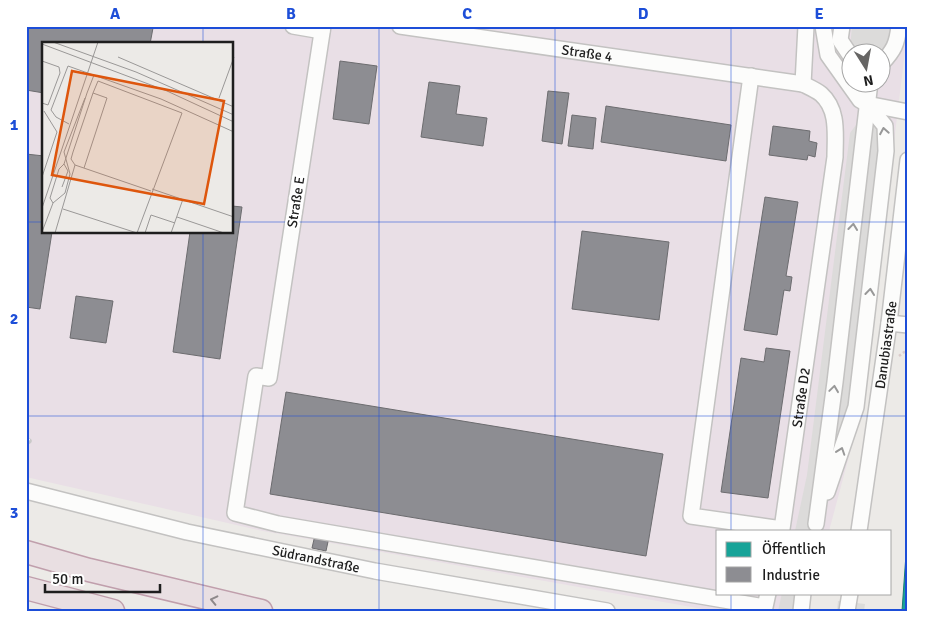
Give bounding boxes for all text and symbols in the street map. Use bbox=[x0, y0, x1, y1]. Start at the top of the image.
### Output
text: A bbox=[110, 4, 121, 24]
text: B bbox=[286, 4, 296, 24]
text: C bbox=[462, 4, 472, 24]
text: D bbox=[638, 4, 649, 24]
text: E bbox=[814, 4, 824, 24]
street label: Straße 4 bbox=[560, 41, 614, 65]
inset map bbox=[42, 42, 234, 234]
north arrow bbox=[842, 42, 892, 92]
text: N bbox=[862, 71, 875, 90]
text: 1 bbox=[10, 115, 19, 135]
one-way arrow bbox=[880, 127, 890, 135]
street label: Straße E bbox=[284, 175, 308, 229]
one-way arrow bbox=[847, 223, 858, 231]
one-way arrow bbox=[864, 288, 875, 296]
street label: Danubiastraße bbox=[871, 300, 900, 390]
text: 2 bbox=[10, 309, 18, 329]
street label: Straße D2 bbox=[788, 366, 813, 428]
one-way arrow bbox=[829, 384, 839, 393]
one-way arrow bbox=[835, 448, 845, 456]
text: 3 bbox=[10, 503, 18, 523]
legend bbox=[716, 530, 892, 594]
text: Öffentlich bbox=[762, 540, 826, 558]
street label: Südrandstraße bbox=[271, 541, 361, 576]
scale bar bbox=[45, 562, 160, 594]
text: Industrie bbox=[762, 566, 820, 584]
text: 50 m bbox=[52, 570, 83, 588]
one-way arrow bbox=[209, 595, 218, 606]

